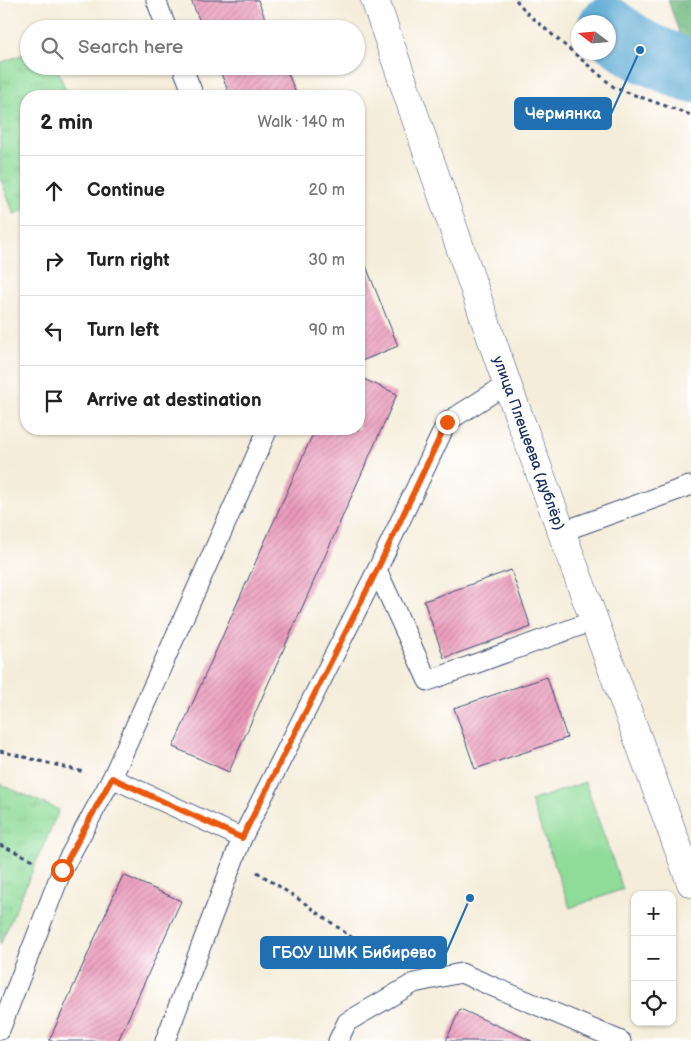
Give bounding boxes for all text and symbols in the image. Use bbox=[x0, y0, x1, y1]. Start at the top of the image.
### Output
north arrow bbox=[571, 15, 616, 60]
search box bbox=[20, 20, 365, 75]
icon: search bbox=[38, 34, 66, 62]
text: Search here bbox=[78, 36, 183, 59]
callout: Чермянка bbox=[515, 98, 611, 129]
text: Чермянка bbox=[525, 105, 602, 124]
text: 2 min bbox=[40, 110, 93, 135]
text: Walk · 140 m bbox=[258, 113, 345, 132]
icon: ahead bbox=[40, 177, 68, 205]
text: Continue bbox=[87, 179, 165, 202]
text: 20 m bbox=[309, 181, 345, 200]
icon: right bbox=[40, 247, 68, 275]
text: Turn right bbox=[87, 249, 170, 272]
text: 30 m bbox=[308, 251, 345, 270]
icon: left bbox=[40, 317, 68, 345]
text: Turn left bbox=[87, 319, 159, 342]
text: 90 m bbox=[309, 321, 345, 340]
street label: улица Плещеева (дублёр) bbox=[488, 354, 569, 533]
icon: arrive bbox=[40, 387, 68, 415]
text: Arrive at destination bbox=[87, 389, 262, 412]
route end bbox=[436, 411, 459, 434]
route start bbox=[51, 859, 74, 882]
map controls bbox=[631, 891, 676, 1026]
button: + bbox=[631, 891, 676, 936]
button: − bbox=[631, 936, 676, 981]
callout: ГБОУ ШМК Бибирево bbox=[261, 937, 446, 968]
text: ГБОУ ШМК Бибирево bbox=[272, 944, 437, 963]
button: locate bbox=[631, 981, 676, 1026]

